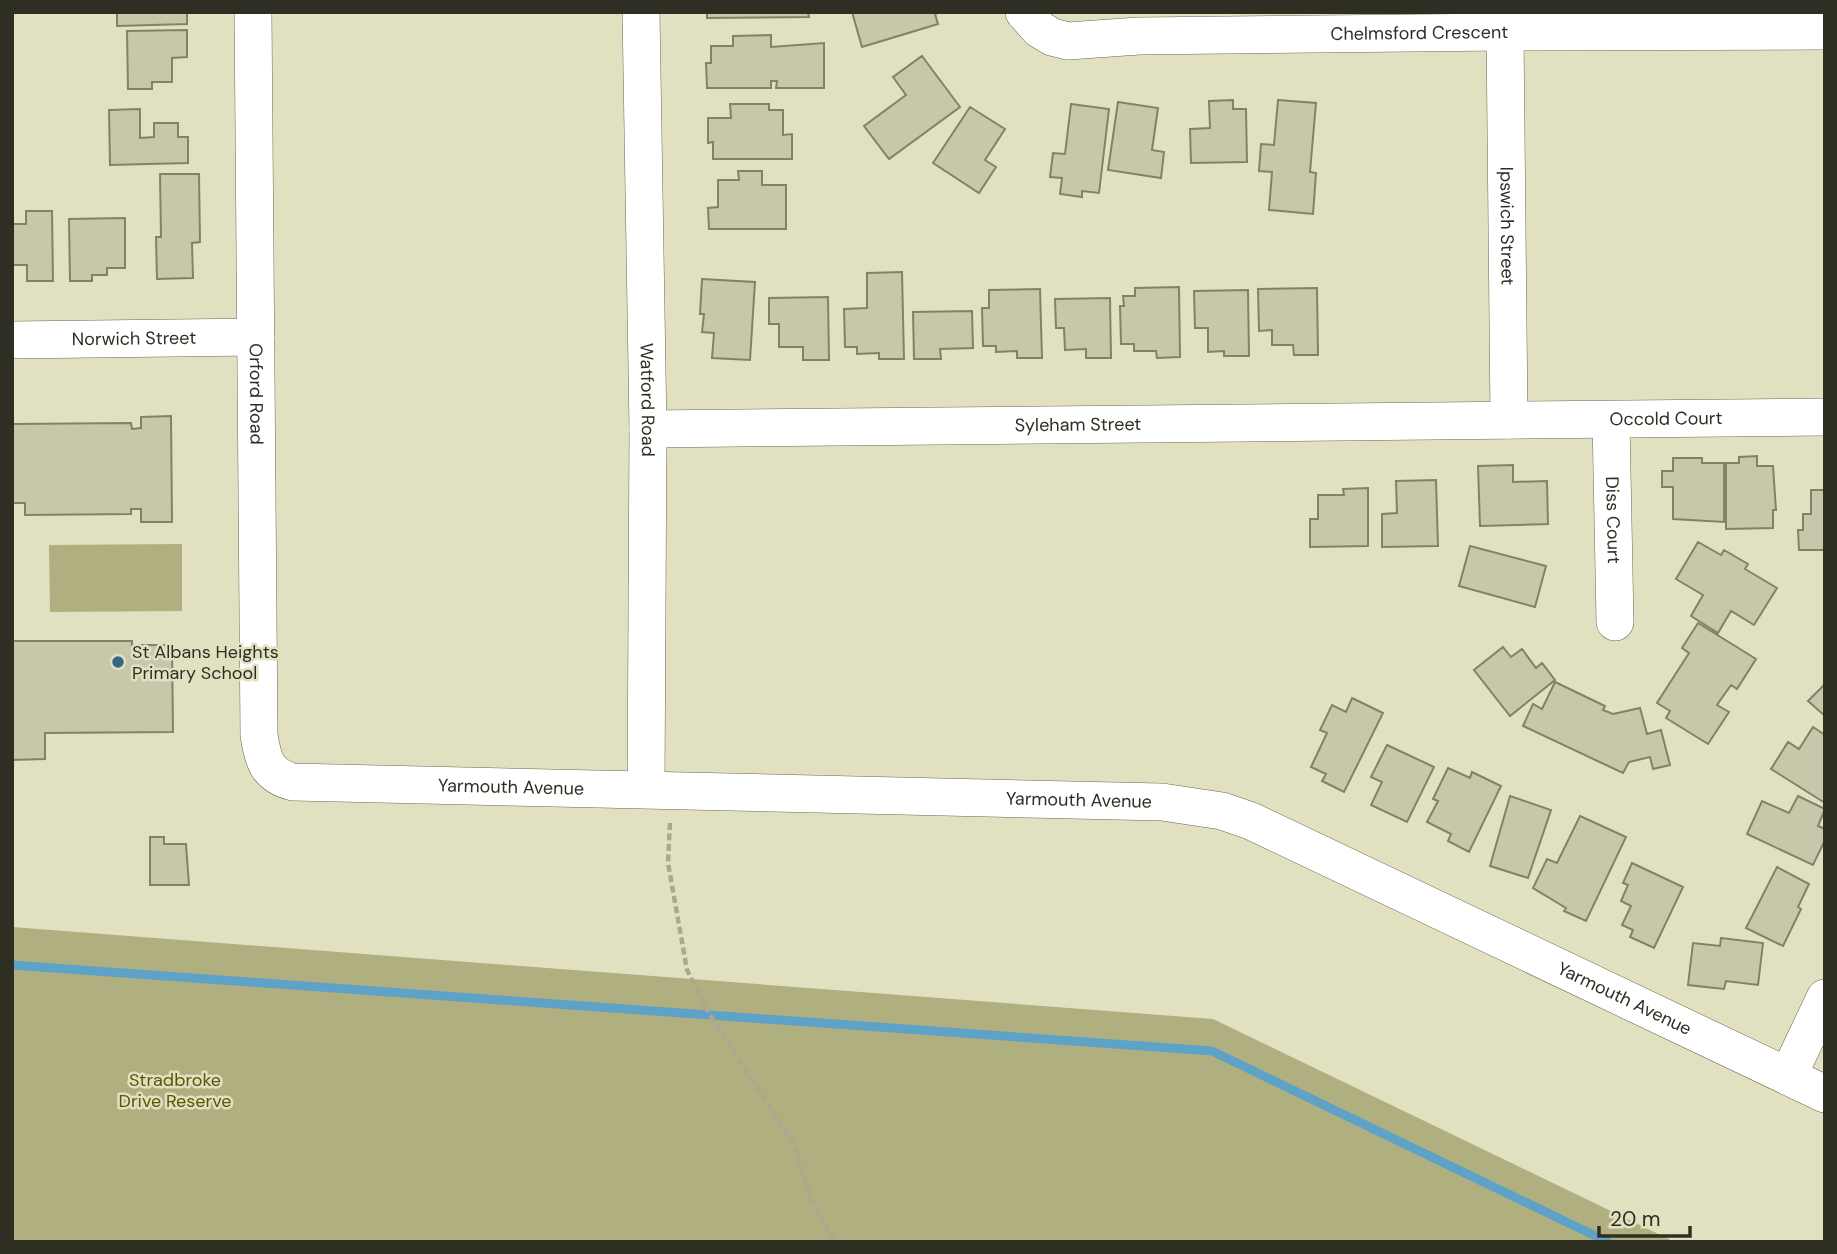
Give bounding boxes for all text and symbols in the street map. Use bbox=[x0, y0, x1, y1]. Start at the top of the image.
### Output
street label: Chelmsford Crescent bbox=[1330, 20, 1508, 46]
street label: Ipswich Street bbox=[1494, 166, 1520, 286]
street label: Norwich Street bbox=[72, 326, 196, 351]
street label: Orford Road bbox=[244, 343, 269, 445]
street label: Watford Road bbox=[635, 343, 660, 457]
street label: Occold Court bbox=[1609, 406, 1723, 431]
street label: Syleham Street bbox=[1014, 412, 1141, 437]
street label: Diss Court bbox=[1600, 476, 1626, 564]
place label: St Albans Heights Primary School bbox=[132, 640, 279, 685]
marker: St Albans Heights Primary School bbox=[110, 654, 126, 670]
street label: Yarmouth Avenue bbox=[438, 773, 584, 801]
street label: Yarmouth Avenue bbox=[1006, 786, 1152, 814]
street label: Yarmouth Avenue bbox=[1553, 956, 1696, 1041]
park label: Stradbroke Drive Reserve bbox=[119, 1068, 231, 1113]
scale bar bbox=[1599, 1194, 1690, 1238]
text: 20 m bbox=[1610, 1205, 1661, 1233]

